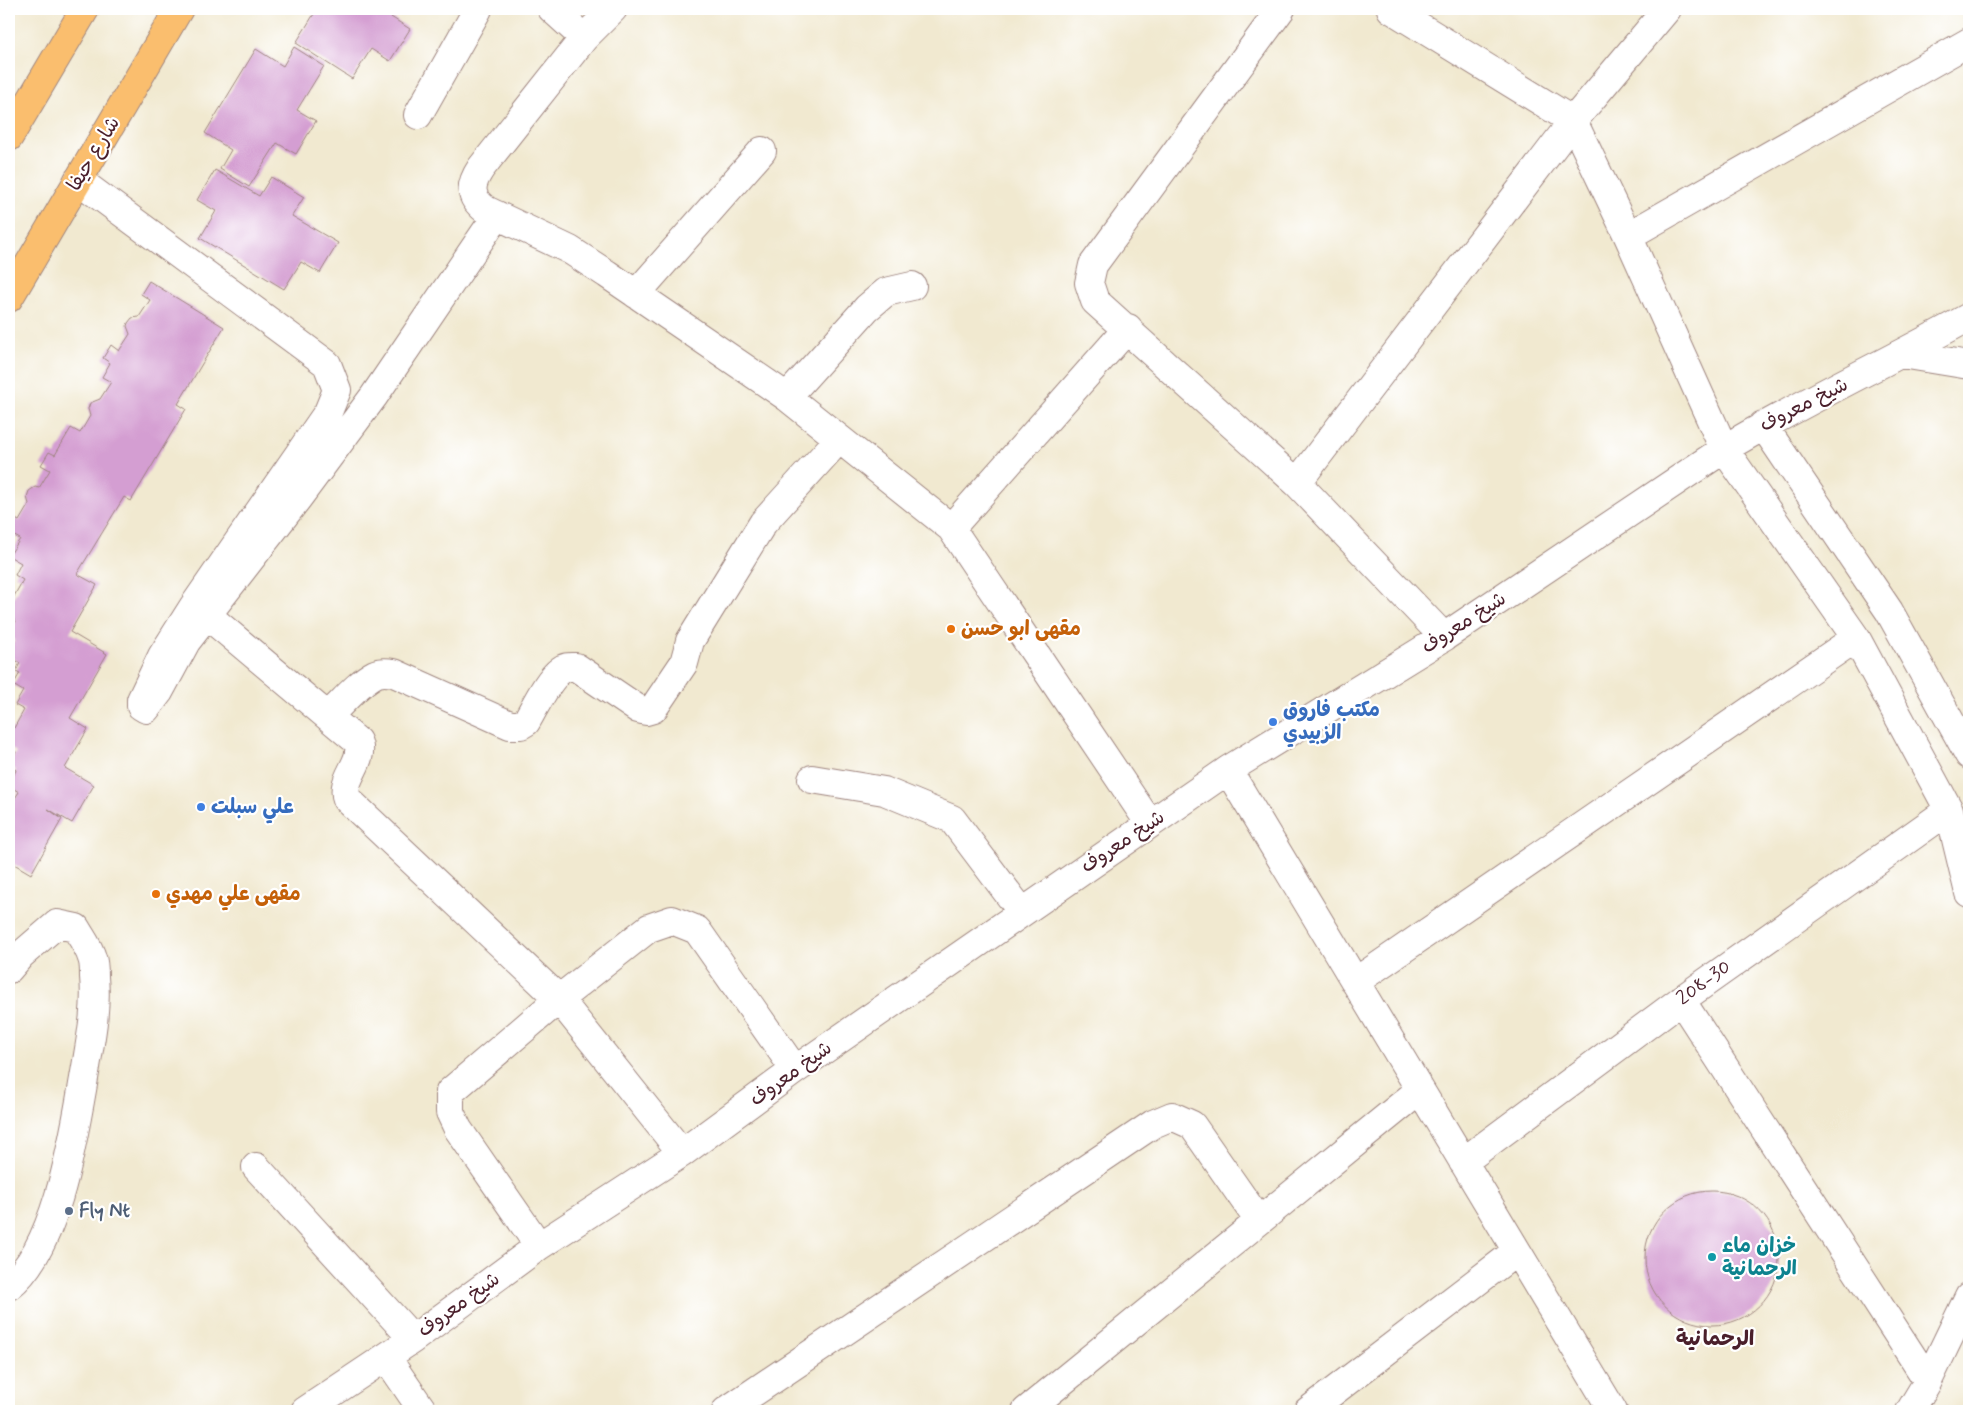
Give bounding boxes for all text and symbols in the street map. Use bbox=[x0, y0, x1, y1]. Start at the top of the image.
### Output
street label: شارع حيفا bbox=[61, 112, 127, 196]
street label: شیخ معروف bbox=[1755, 371, 1853, 439]
street label: شیخ معروف bbox=[1416, 586, 1512, 660]
place label: مقهى ابو حسن bbox=[961, 616, 1081, 643]
marker: مقهى ابو حسن bbox=[945, 623, 957, 635]
place label: مكتب فاروق الزبيدي bbox=[1283, 697, 1380, 748]
marker: مكتب فاروق الزبيدي bbox=[1267, 716, 1279, 728]
place label: علي سبلت bbox=[211, 794, 294, 824]
marker: علي سبلت bbox=[195, 801, 207, 813]
street label: شیخ معروف bbox=[1076, 804, 1170, 880]
place label: مقهى علي مهدي bbox=[166, 881, 301, 911]
marker: مقهى علي مهدي bbox=[150, 888, 162, 900]
street label: 208-30 bbox=[1671, 954, 1737, 1012]
street label: شیخ معروف bbox=[744, 1035, 838, 1113]
place label: Fly Nt bbox=[79, 1198, 130, 1225]
marker: Fly Nt bbox=[63, 1205, 75, 1217]
place label: خزان ماء الرحمانية bbox=[1722, 1233, 1797, 1283]
marker: خزان ماء الرحمانية bbox=[1706, 1251, 1718, 1263]
street label: شیخ معروف bbox=[412, 1266, 506, 1344]
district label: الرحمانية bbox=[1676, 1325, 1754, 1353]

